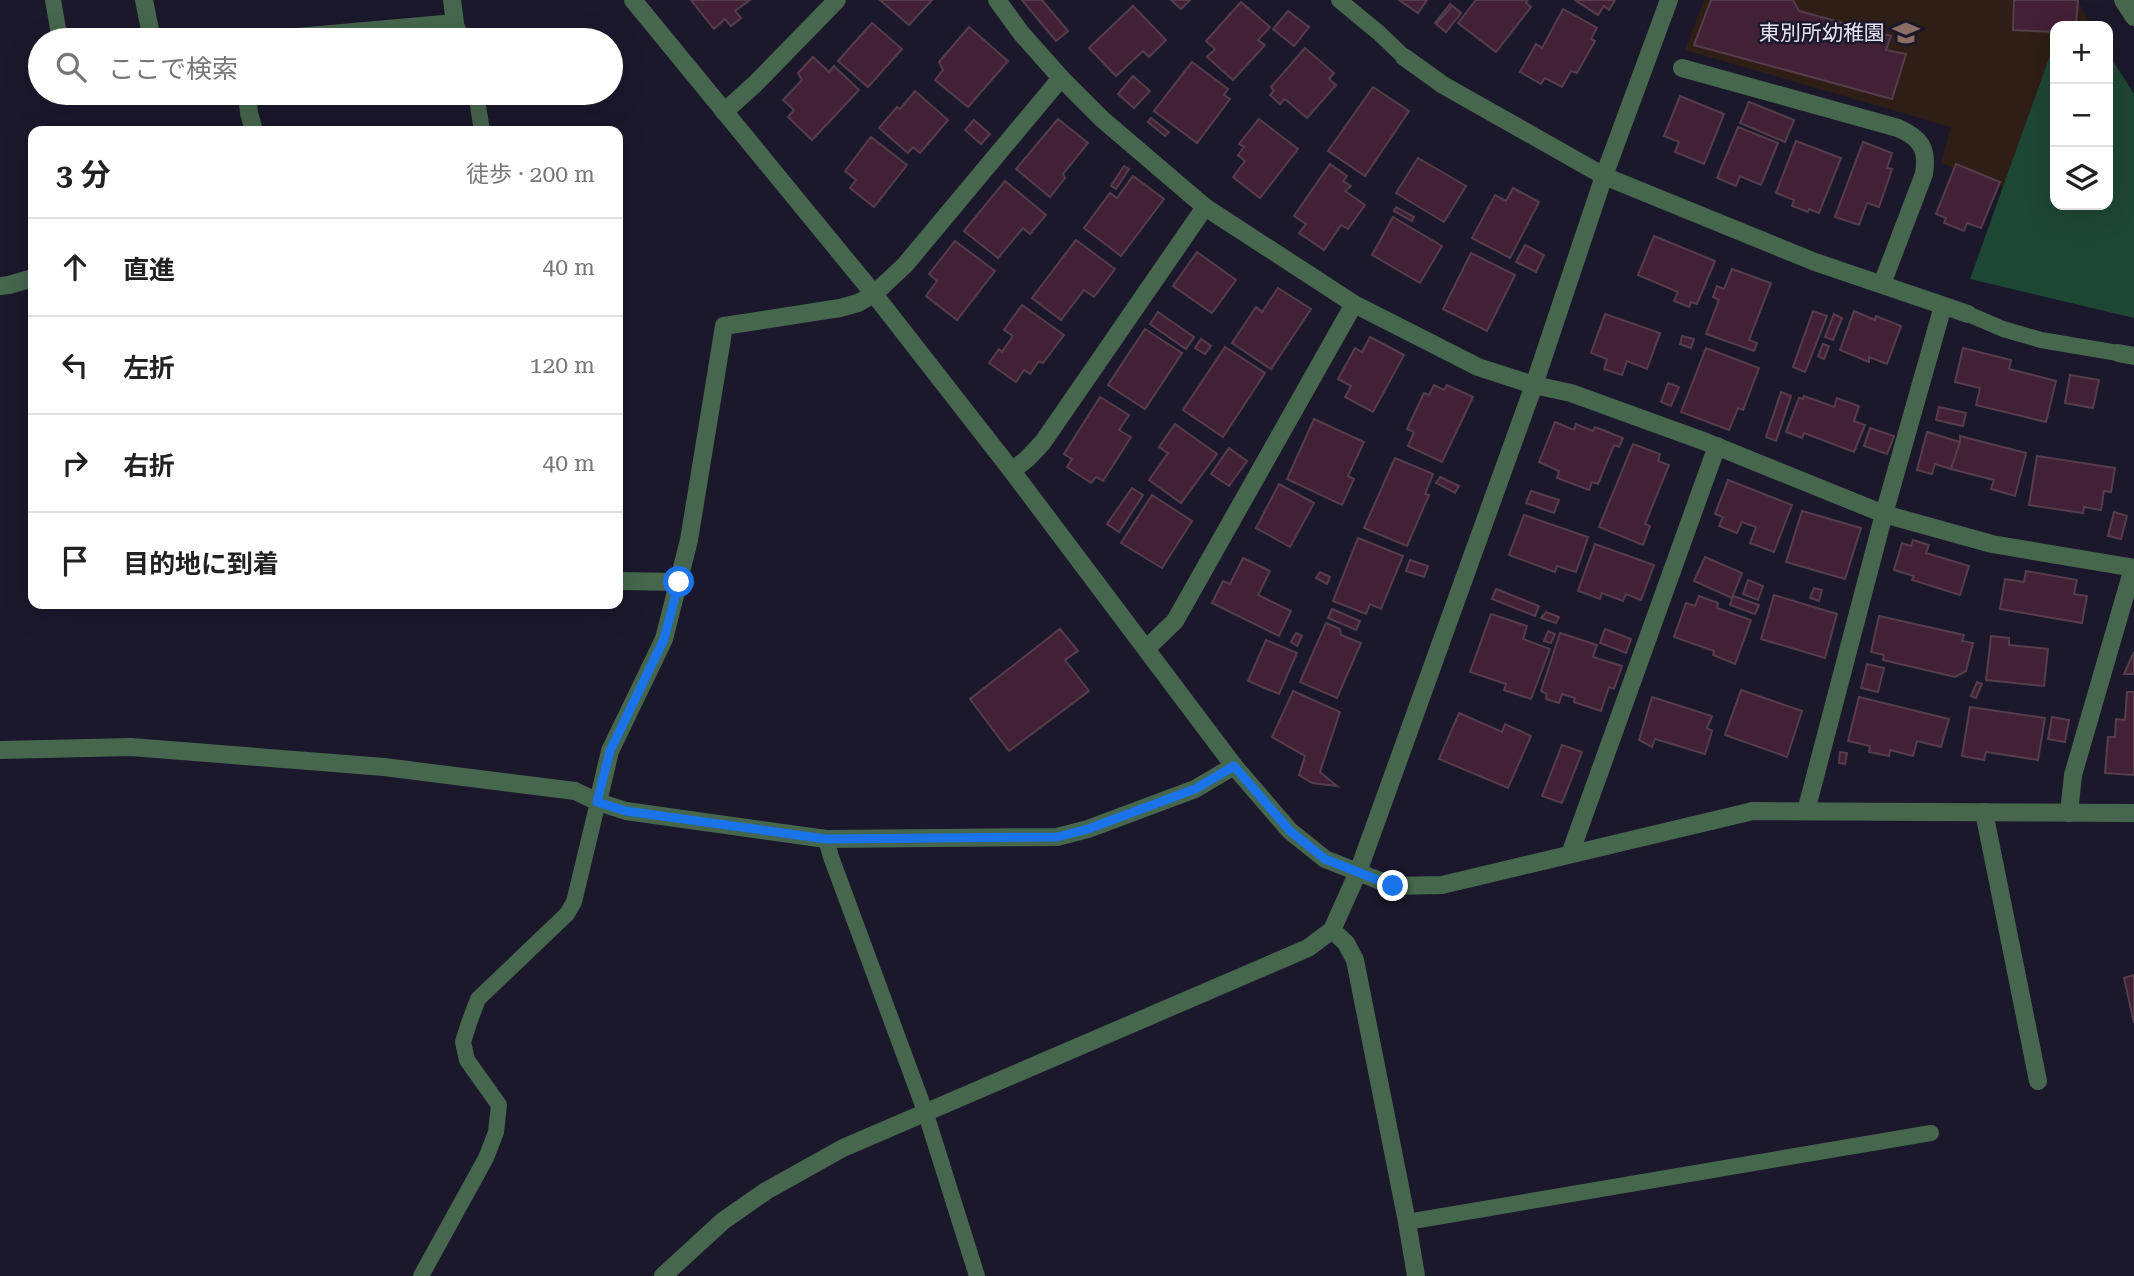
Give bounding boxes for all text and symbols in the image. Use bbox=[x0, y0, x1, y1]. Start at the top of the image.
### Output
school or university icon: 東別所幼稚園 bbox=[1891, 18, 1921, 48]
place label: 東別所幼稚園 bbox=[1759, 21, 1885, 45]
map controls bbox=[2050, 21, 2113, 210]
button: + bbox=[2050, 21, 2113, 84]
search box bbox=[28, 28, 623, 105]
icon: search bbox=[52, 48, 90, 86]
text: ここで検索 bbox=[108, 54, 238, 84]
button: − bbox=[2050, 84, 2113, 147]
button: layers bbox=[2050, 147, 2113, 210]
text: 3 分 bbox=[56, 157, 110, 192]
text: 徒歩 · 200 m bbox=[466, 161, 595, 188]
icon: ahead bbox=[56, 248, 94, 286]
text: 40 m bbox=[542, 254, 595, 281]
text: 直進 bbox=[123, 255, 175, 285]
icon: left bbox=[56, 346, 94, 384]
text: 120 m bbox=[530, 352, 595, 379]
text: 左折 bbox=[123, 353, 175, 383]
icon: right bbox=[56, 444, 94, 482]
text: 40 m bbox=[542, 450, 595, 477]
text: 右折 bbox=[123, 451, 175, 481]
icon: arrive bbox=[56, 542, 94, 580]
text: 目的地に到着 bbox=[123, 549, 279, 579]
route start bbox=[663, 566, 694, 597]
route end bbox=[1377, 870, 1408, 901]

